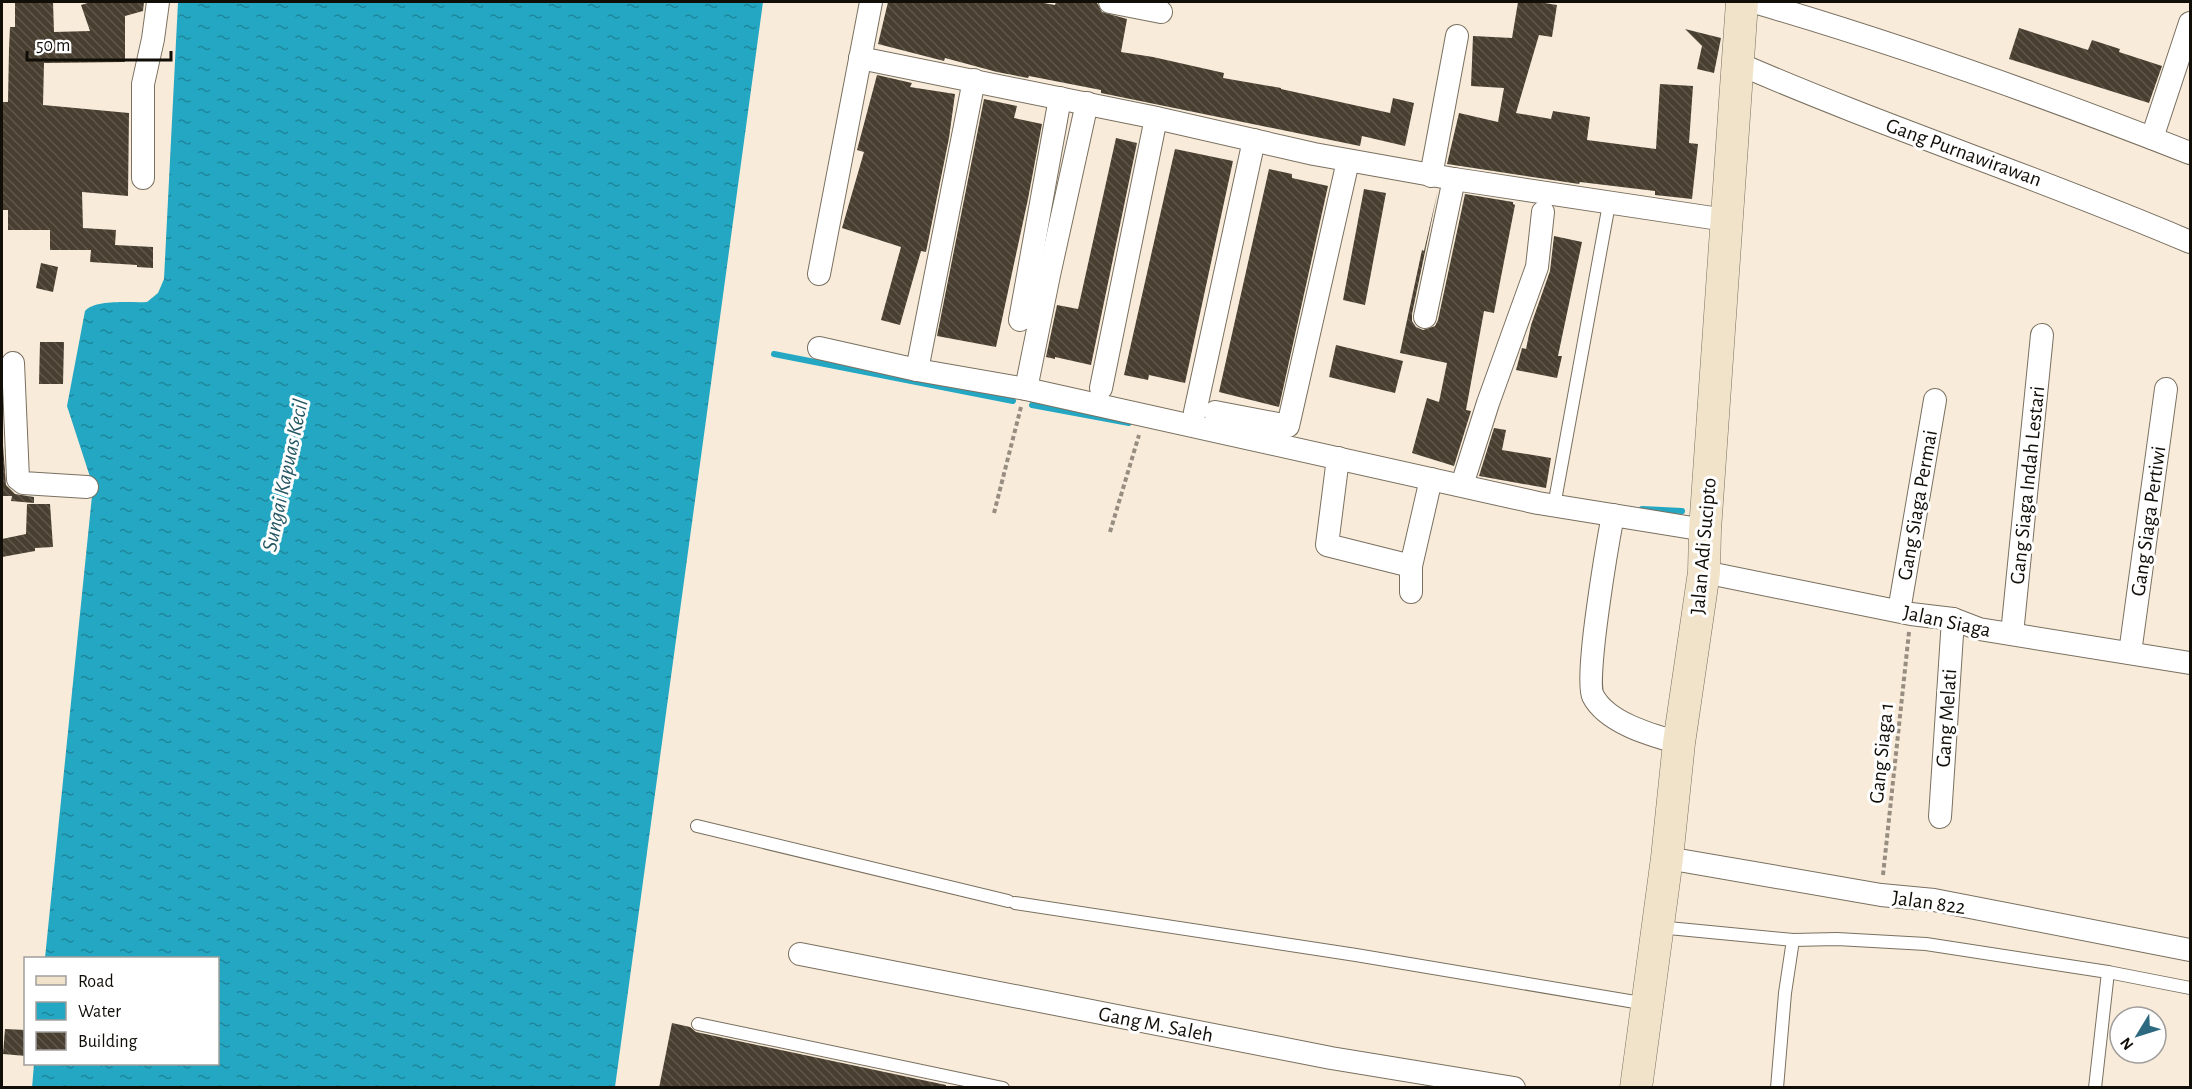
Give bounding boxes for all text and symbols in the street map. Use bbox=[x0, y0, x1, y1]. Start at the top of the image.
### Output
scale bar bbox=[27, 24, 171, 62]
text: 50 m bbox=[36, 37, 70, 55]
street label: Gang Purnawirawan bbox=[1883, 115, 2044, 190]
street label: Gang Siaga Indah Lestari bbox=[2007, 385, 2048, 585]
water label: Sungai Kapuas Kecil bbox=[258, 397, 313, 554]
street label: Gang Siaga Permai bbox=[1894, 428, 1941, 582]
street label: Gang Siaga Pertiwi bbox=[2128, 444, 2169, 598]
street label: Jalan Adi Sucipto bbox=[1687, 477, 1720, 615]
street label: Jalan Siaga bbox=[1901, 602, 1993, 641]
street label: Gang Melati bbox=[1933, 668, 1960, 768]
street label: Gang Siaga 1 bbox=[1866, 702, 1897, 805]
street label: Jalan 822 bbox=[1891, 887, 1967, 918]
legend bbox=[24, 957, 219, 1065]
text: Road bbox=[78, 973, 114, 991]
text: Water bbox=[78, 1003, 121, 1021]
street label: Gang M. Saleh bbox=[1097, 1003, 1215, 1046]
north arrow bbox=[2108, 1005, 2168, 1065]
text: Building bbox=[78, 1033, 138, 1051]
text: N bbox=[2117, 1034, 2137, 1053]

